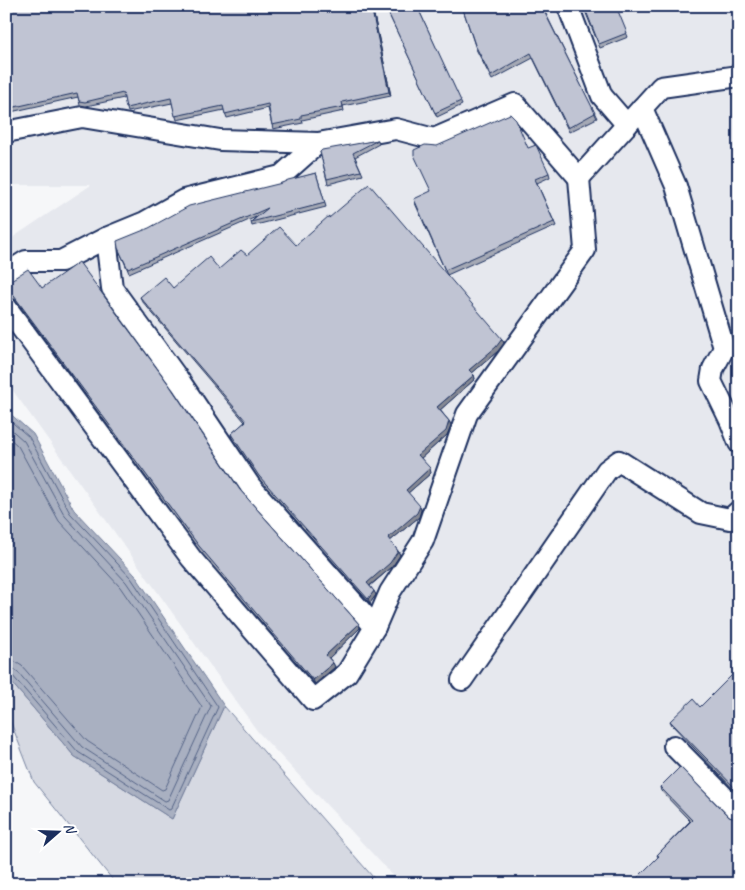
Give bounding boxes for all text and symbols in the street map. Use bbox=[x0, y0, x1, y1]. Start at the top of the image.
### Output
north arrow bbox=[32, 808, 82, 858]
text: N bbox=[60, 821, 80, 837]

